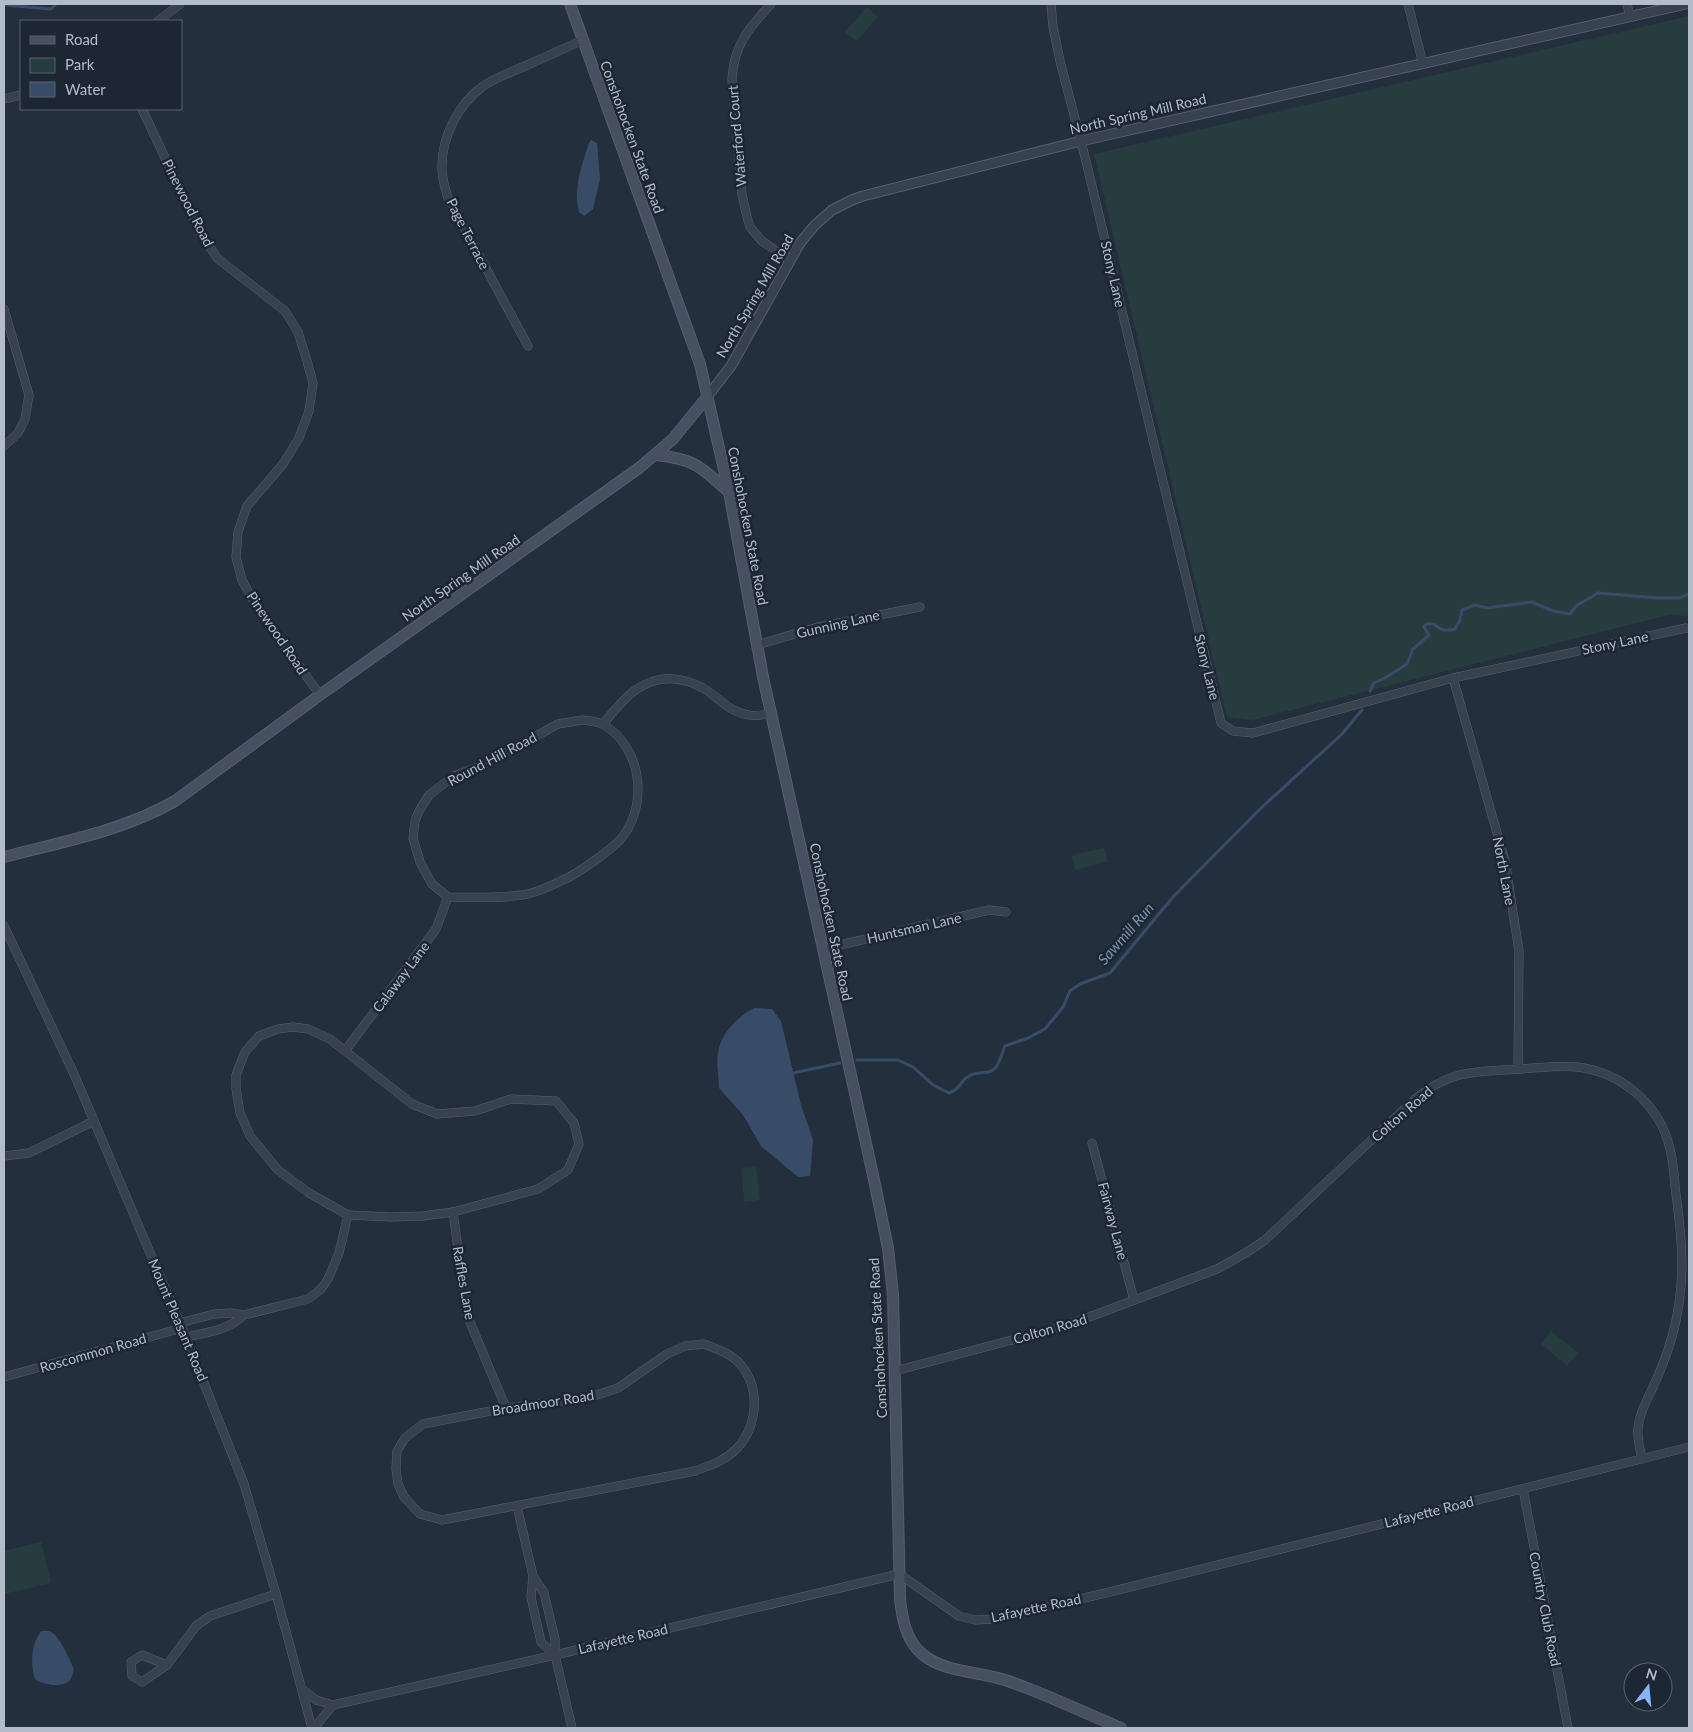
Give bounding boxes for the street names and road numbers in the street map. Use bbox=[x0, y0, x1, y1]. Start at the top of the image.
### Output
street label: Conshohocken State Road bbox=[597, 58, 668, 215]
street label: Waterford Court bbox=[724, 85, 749, 188]
street label: North Spring Mill Road bbox=[1068, 90, 1208, 138]
street label: Pinewood Road bbox=[159, 156, 218, 249]
street label: Page Terrace bbox=[443, 195, 494, 272]
street label: North Spring Mill Road bbox=[712, 231, 797, 361]
street label: Stony Lane bbox=[1098, 239, 1129, 309]
street label: Conshohocken State Road bbox=[725, 445, 772, 606]
street label: North Spring Mill Road bbox=[399, 531, 523, 625]
street label: Pinewood Road bbox=[243, 588, 311, 677]
street label: Gunning Lane bbox=[795, 606, 881, 641]
street label: Stony Lane bbox=[1580, 627, 1650, 658]
street label: Stony Lane bbox=[1191, 632, 1224, 702]
street label: Round Hill Road bbox=[444, 728, 539, 789]
street label: North Lane bbox=[1490, 835, 1519, 907]
street label: Conshohocken State Road bbox=[806, 841, 857, 1002]
street label: Huntsman Lane bbox=[865, 908, 963, 947]
street label: Calaway Lane bbox=[369, 938, 433, 1015]
street label: Colton Road bbox=[1367, 1082, 1436, 1145]
street label: Fairway Lane bbox=[1095, 1180, 1132, 1262]
street label: Raffles Lane bbox=[450, 1245, 479, 1321]
street label: Mount Pleasant Road bbox=[145, 1256, 212, 1384]
street label: Conshohocken State Road bbox=[865, 1257, 890, 1419]
street label: Colton Road bbox=[1011, 1310, 1089, 1347]
street label: Roscommon Road bbox=[38, 1329, 148, 1376]
street label: Broadmoor Road bbox=[491, 1386, 595, 1419]
street label: Lafayette Road bbox=[1382, 1492, 1475, 1531]
street label: Country Club Road bbox=[1526, 1550, 1565, 1668]
street label: Lafayette Road bbox=[989, 1590, 1082, 1625]
street label: Lafayette Road bbox=[576, 1620, 669, 1657]

